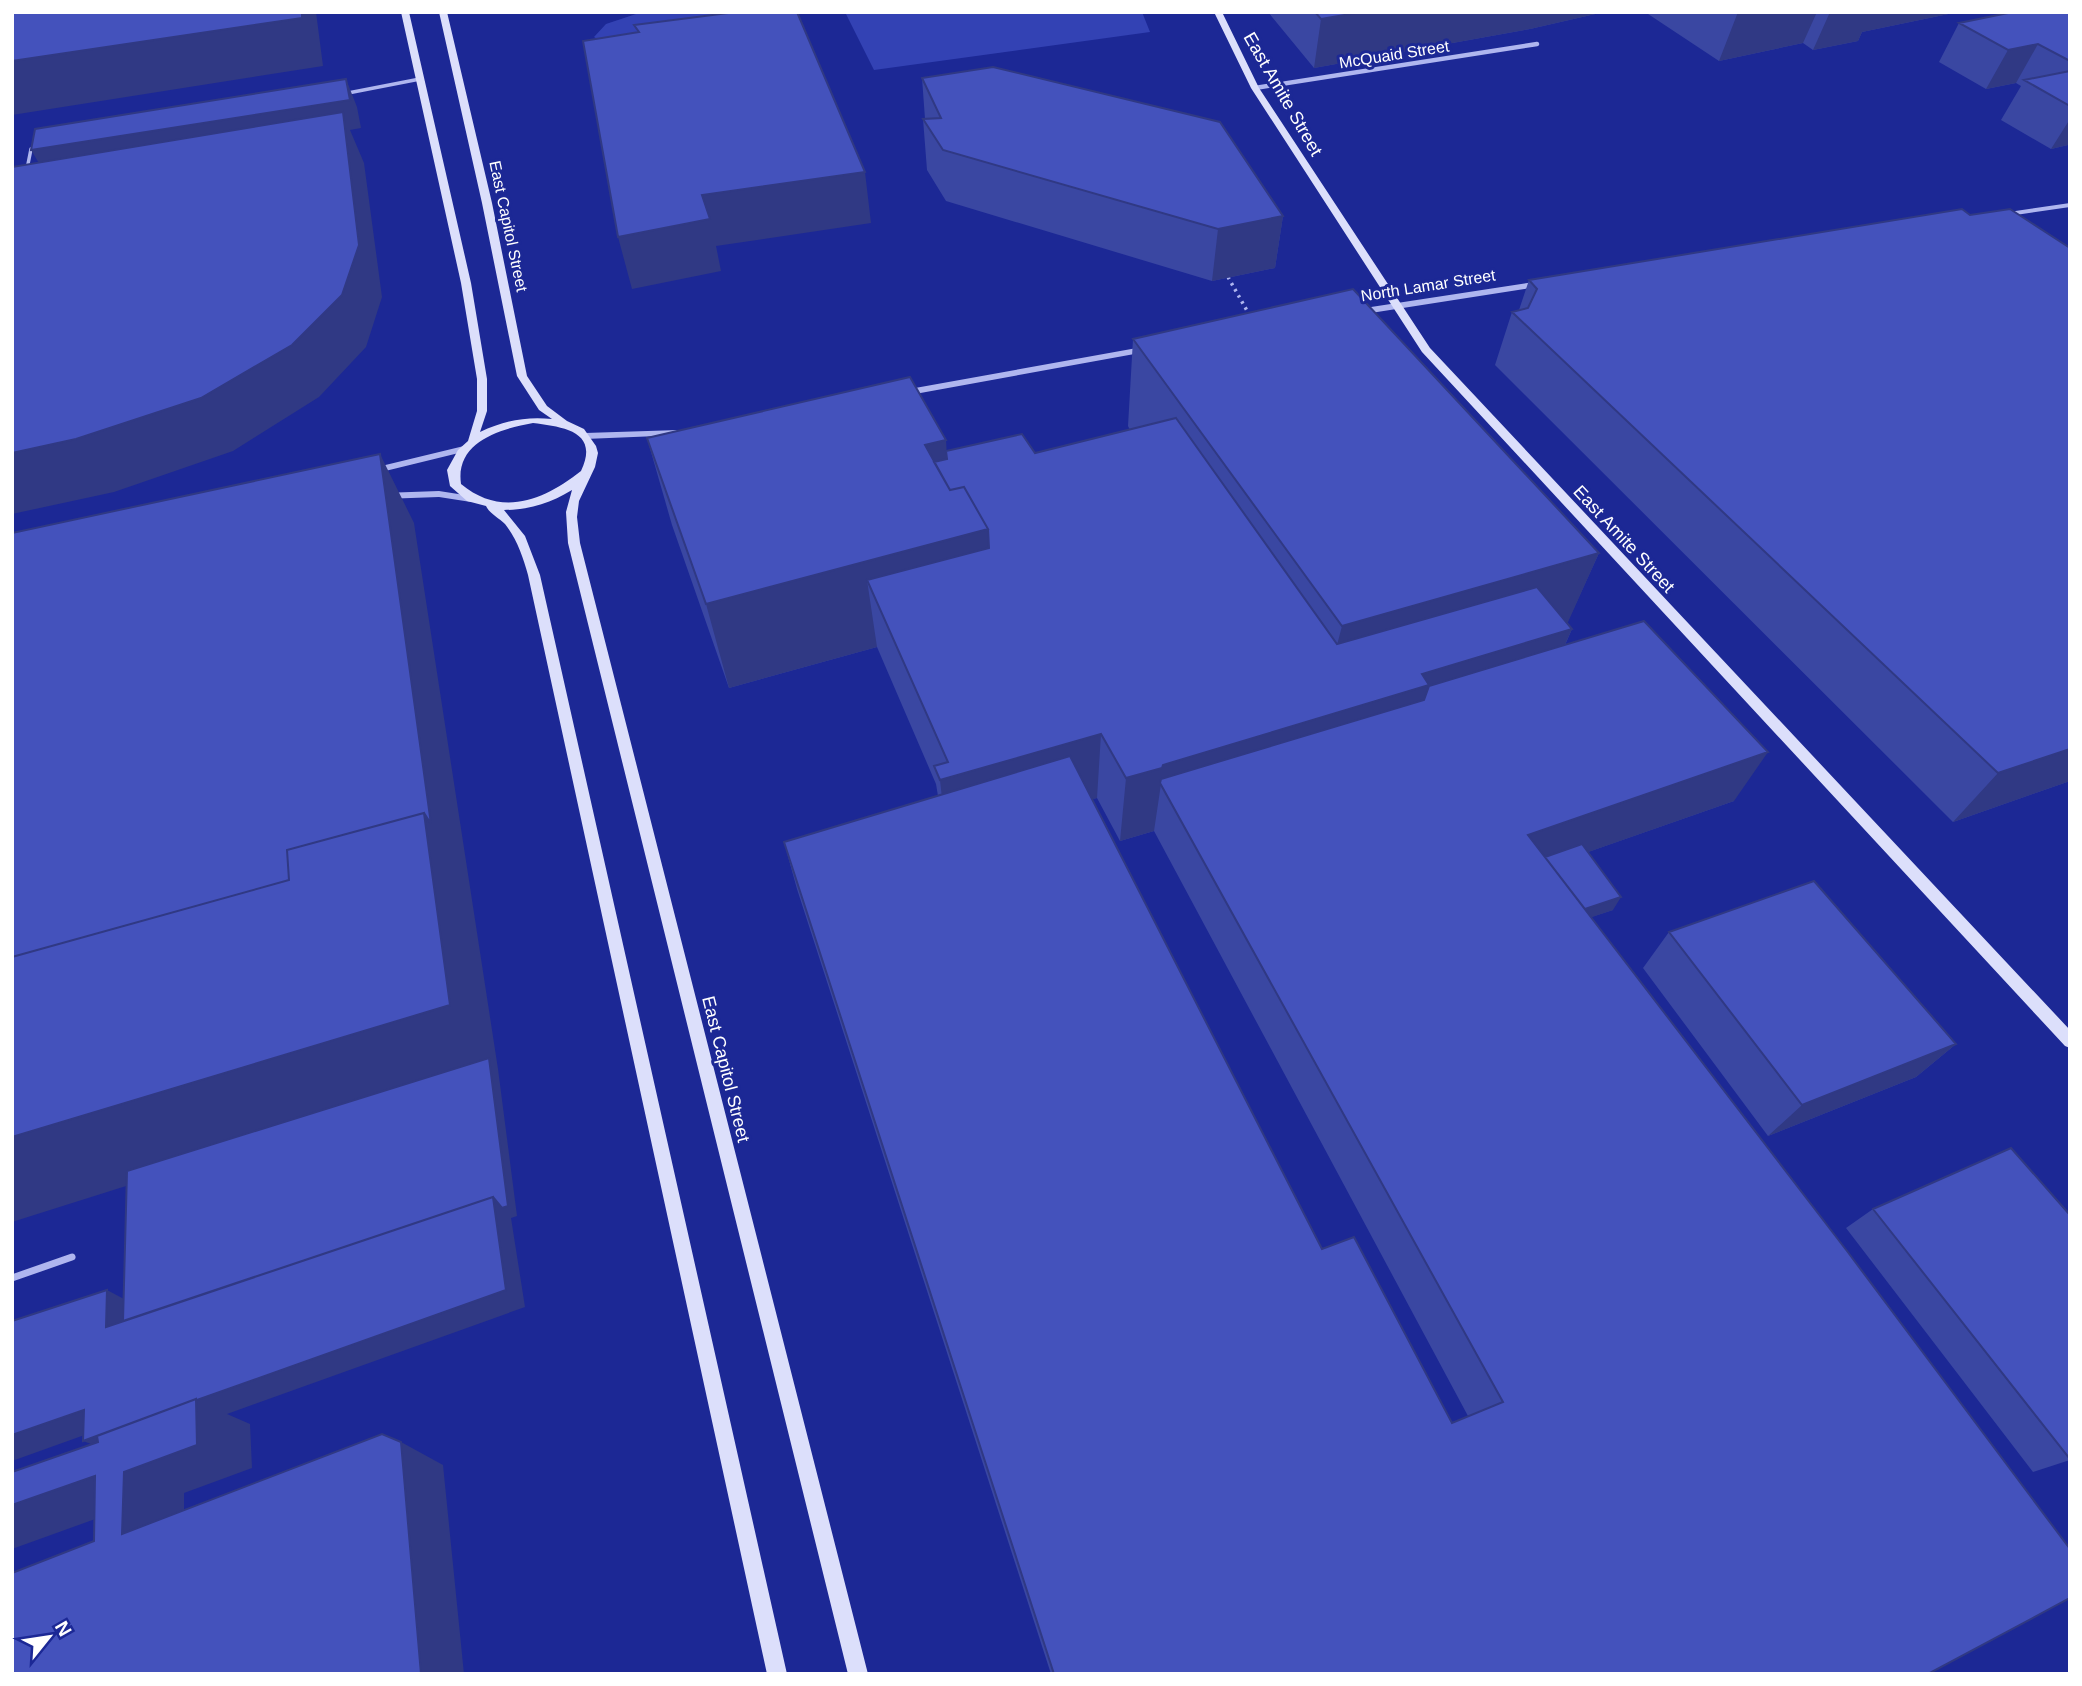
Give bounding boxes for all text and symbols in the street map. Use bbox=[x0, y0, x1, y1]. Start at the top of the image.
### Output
street label: East Amite Street bbox=[1240, 29, 1326, 159]
street label: McQuaid Street bbox=[1338, 37, 1451, 72]
street label: East Capitol Street bbox=[486, 159, 531, 294]
street label: North Lamar Street bbox=[1360, 266, 1497, 305]
street label: East Amite Street bbox=[1569, 481, 1679, 597]
street label: East Capitol Street bbox=[698, 994, 754, 1144]
north arrow bbox=[14, 1602, 84, 1672]
text: N bbox=[51, 1618, 76, 1640]

